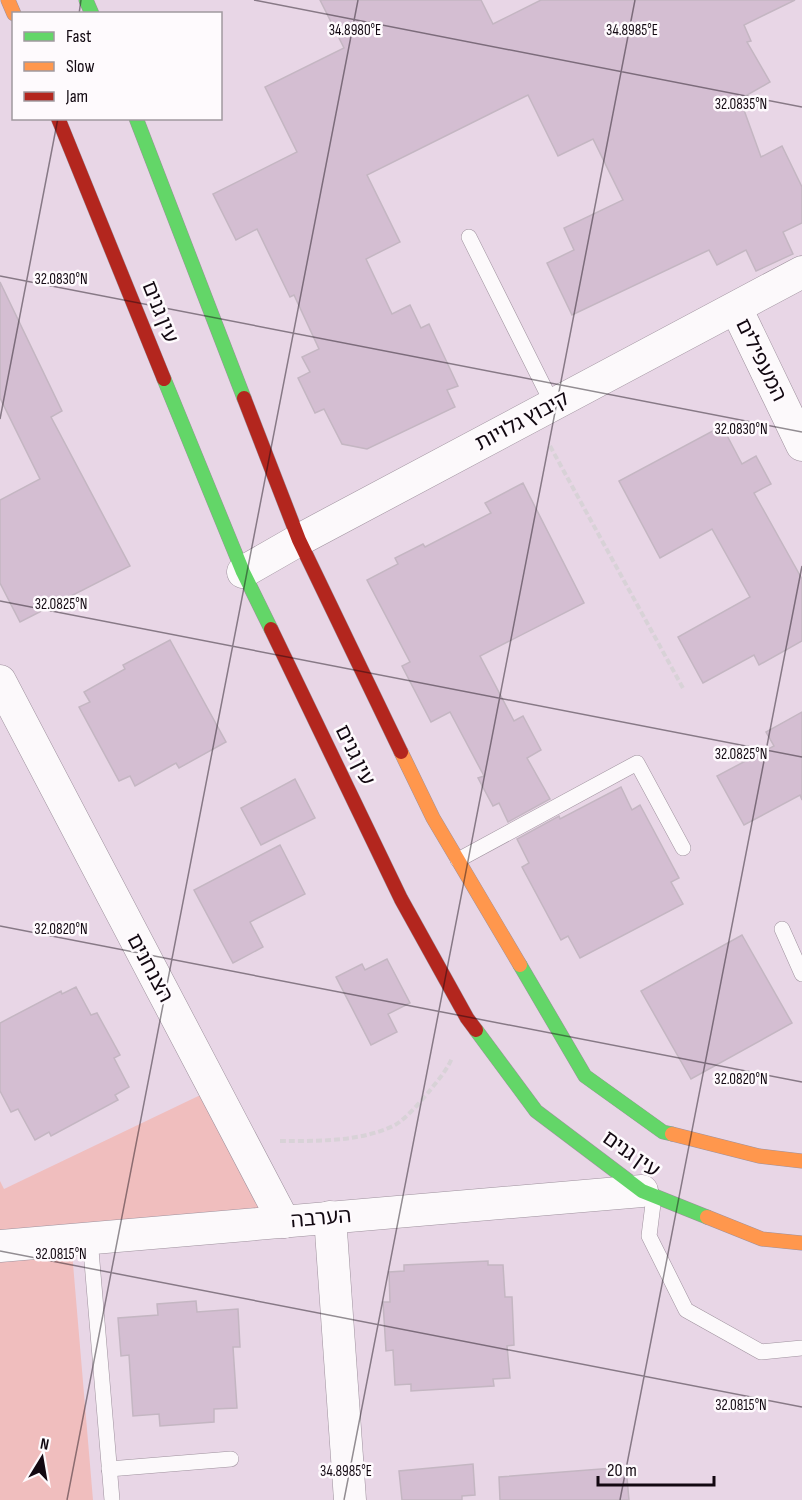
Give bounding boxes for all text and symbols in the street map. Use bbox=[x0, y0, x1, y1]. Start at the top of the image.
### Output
legend bbox=[12, 12, 222, 120]
text: 34.8980°E bbox=[329, 21, 381, 40]
text: 34.8985°E bbox=[606, 21, 658, 40]
text: Fast bbox=[66, 26, 92, 47]
text: Slow bbox=[66, 56, 95, 77]
text: Jam bbox=[65, 86, 88, 107]
text: 32.0835°N bbox=[715, 95, 767, 114]
text: 32.0830°N bbox=[34, 270, 88, 289]
street label: עין גנים bbox=[136, 277, 184, 347]
street label: המעפילים bbox=[730, 314, 792, 406]
street label: קיבוץ גלויות bbox=[471, 386, 573, 456]
text: 32.0830°N bbox=[714, 420, 768, 439]
text: 32.0825°N bbox=[35, 595, 87, 614]
street label: עין גנים bbox=[330, 721, 380, 789]
text: 32.0825°N bbox=[715, 745, 767, 764]
text: 32.0820°N bbox=[34, 920, 88, 939]
street label: הצנחנים bbox=[122, 929, 178, 1007]
text: 32.0820°N bbox=[714, 1070, 768, 1089]
street label: עין גנים bbox=[597, 1125, 665, 1183]
street label: הערבה bbox=[290, 1203, 352, 1233]
text: 32.0815°N bbox=[35, 1245, 87, 1264]
text: 32.0815°N bbox=[715, 1396, 767, 1415]
north arrow bbox=[12, 1428, 72, 1488]
text: N bbox=[39, 1435, 51, 1455]
scale bar bbox=[598, 1449, 714, 1487]
text: 20 m bbox=[607, 1460, 637, 1481]
text: 34.8985°E bbox=[320, 1462, 372, 1481]

